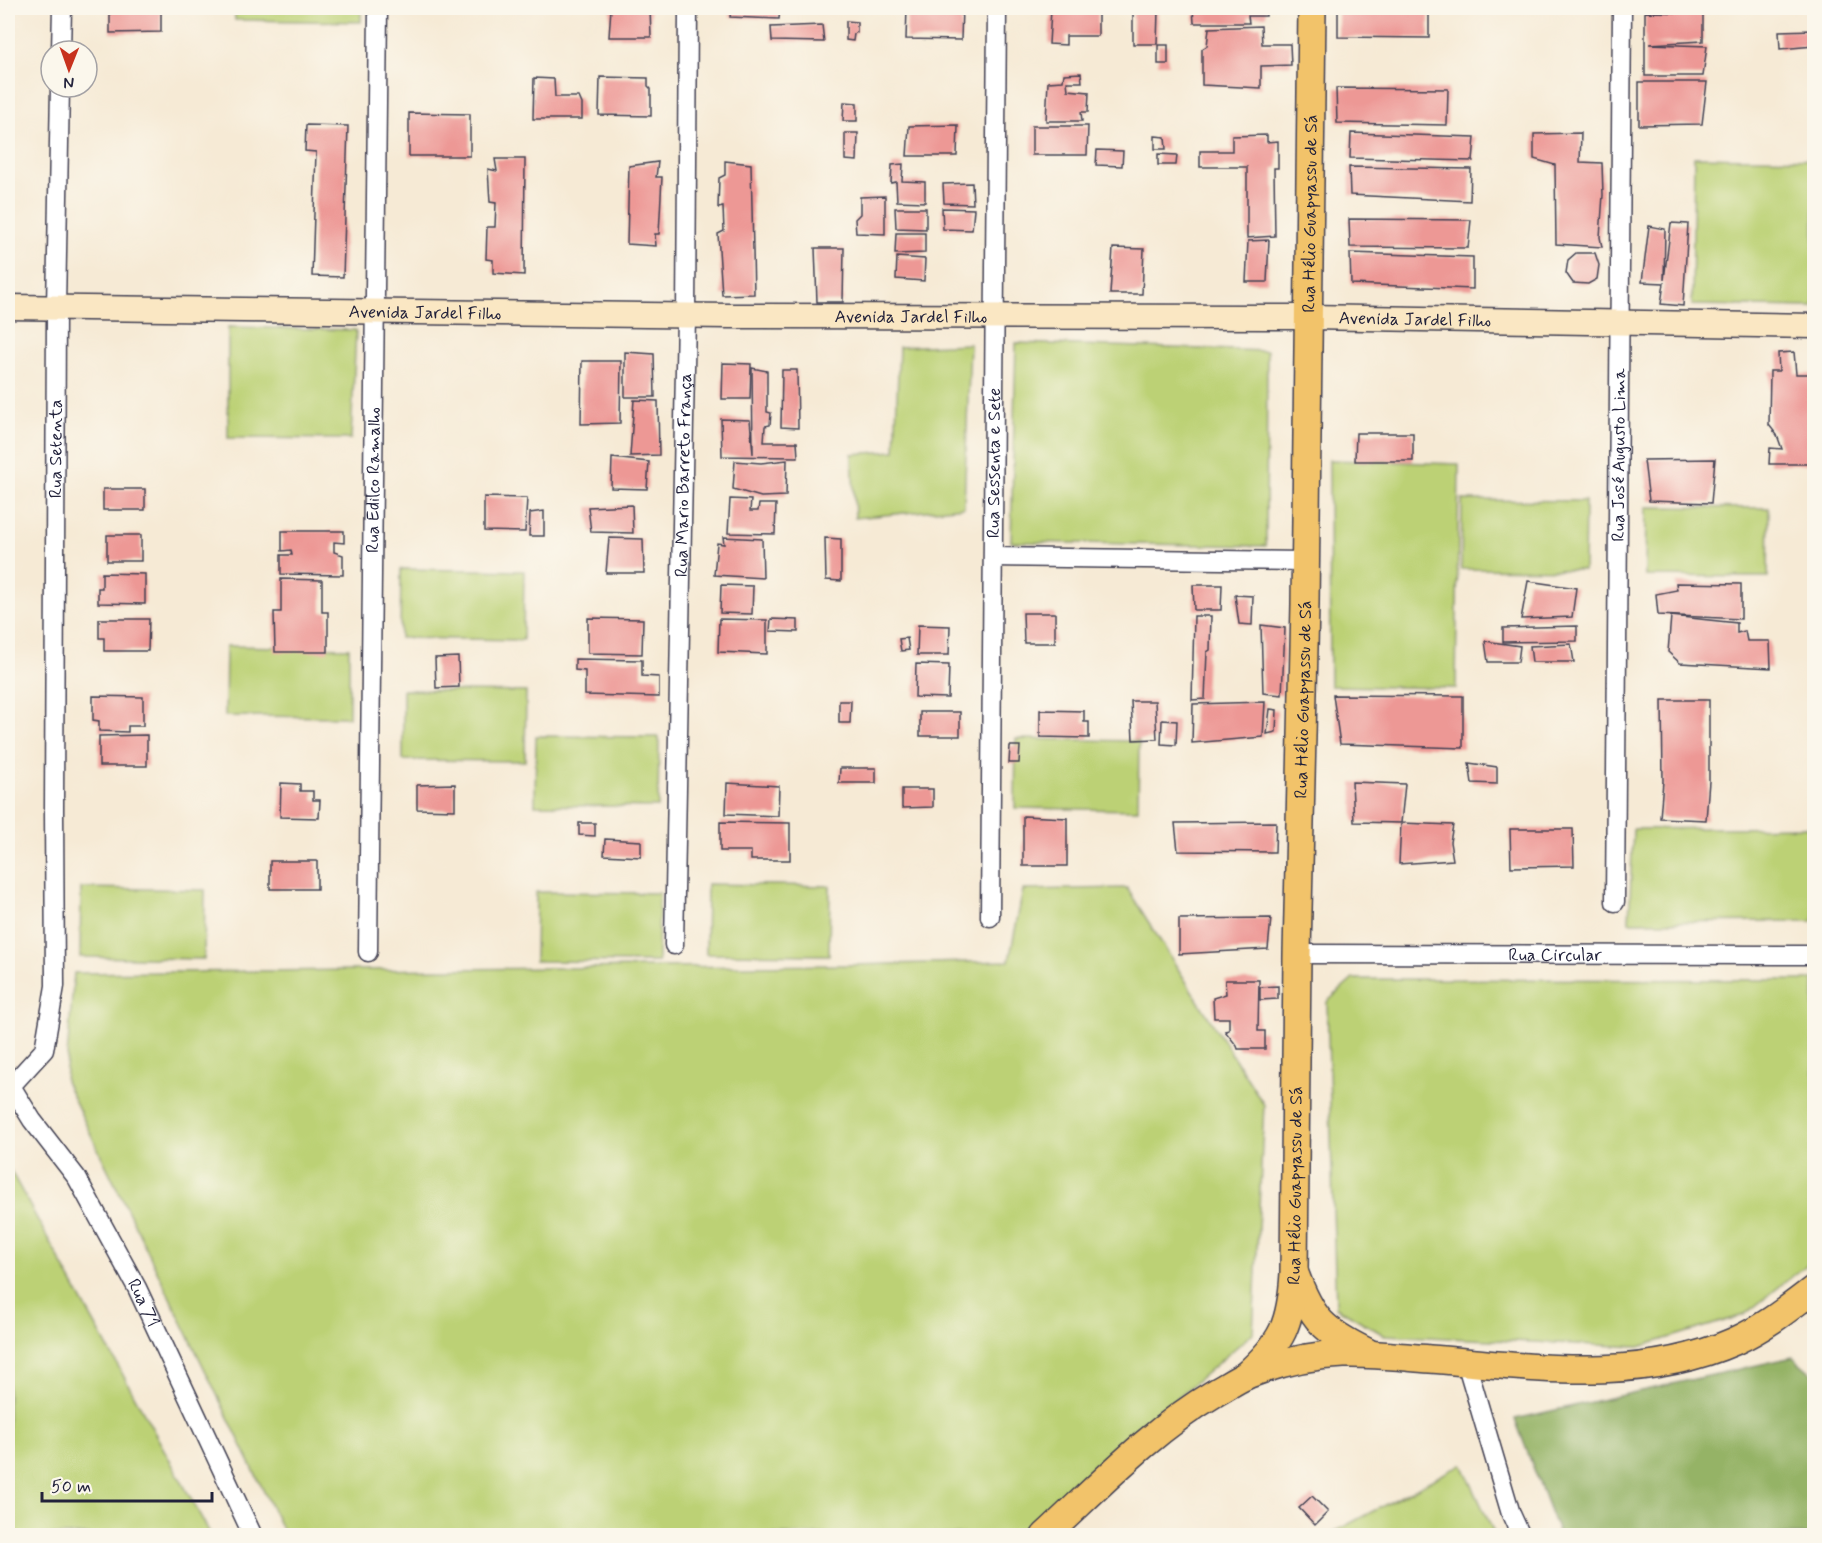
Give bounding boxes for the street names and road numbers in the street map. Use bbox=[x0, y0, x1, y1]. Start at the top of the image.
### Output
street label: Rua Hélio Guapyassu de Sá bbox=[1297, 114, 1324, 313]
street label: Avenida Jardel Filho bbox=[349, 300, 502, 326]
street label: Avenida Jardel Filho bbox=[835, 305, 987, 329]
street label: Avenida Jardel Filho bbox=[1338, 307, 1492, 333]
street label: Rua José Augusto Lima bbox=[1607, 368, 1632, 542]
street label: Rua Mario Barreto França bbox=[670, 373, 698, 577]
street label: Rua Sessenta e Sete bbox=[982, 388, 1007, 538]
street label: Rua Setenta bbox=[44, 399, 69, 498]
street label: Rua Edilco Ramalho bbox=[361, 407, 387, 553]
street label: Rua Hélio Guapyassu de Sá bbox=[1290, 600, 1318, 799]
street label: Rua Circular bbox=[1508, 943, 1602, 968]
street label: Rua Hélio Guapyassu de Sá bbox=[1282, 1086, 1309, 1286]
street label: Rua 71 bbox=[121, 1275, 165, 1331]

